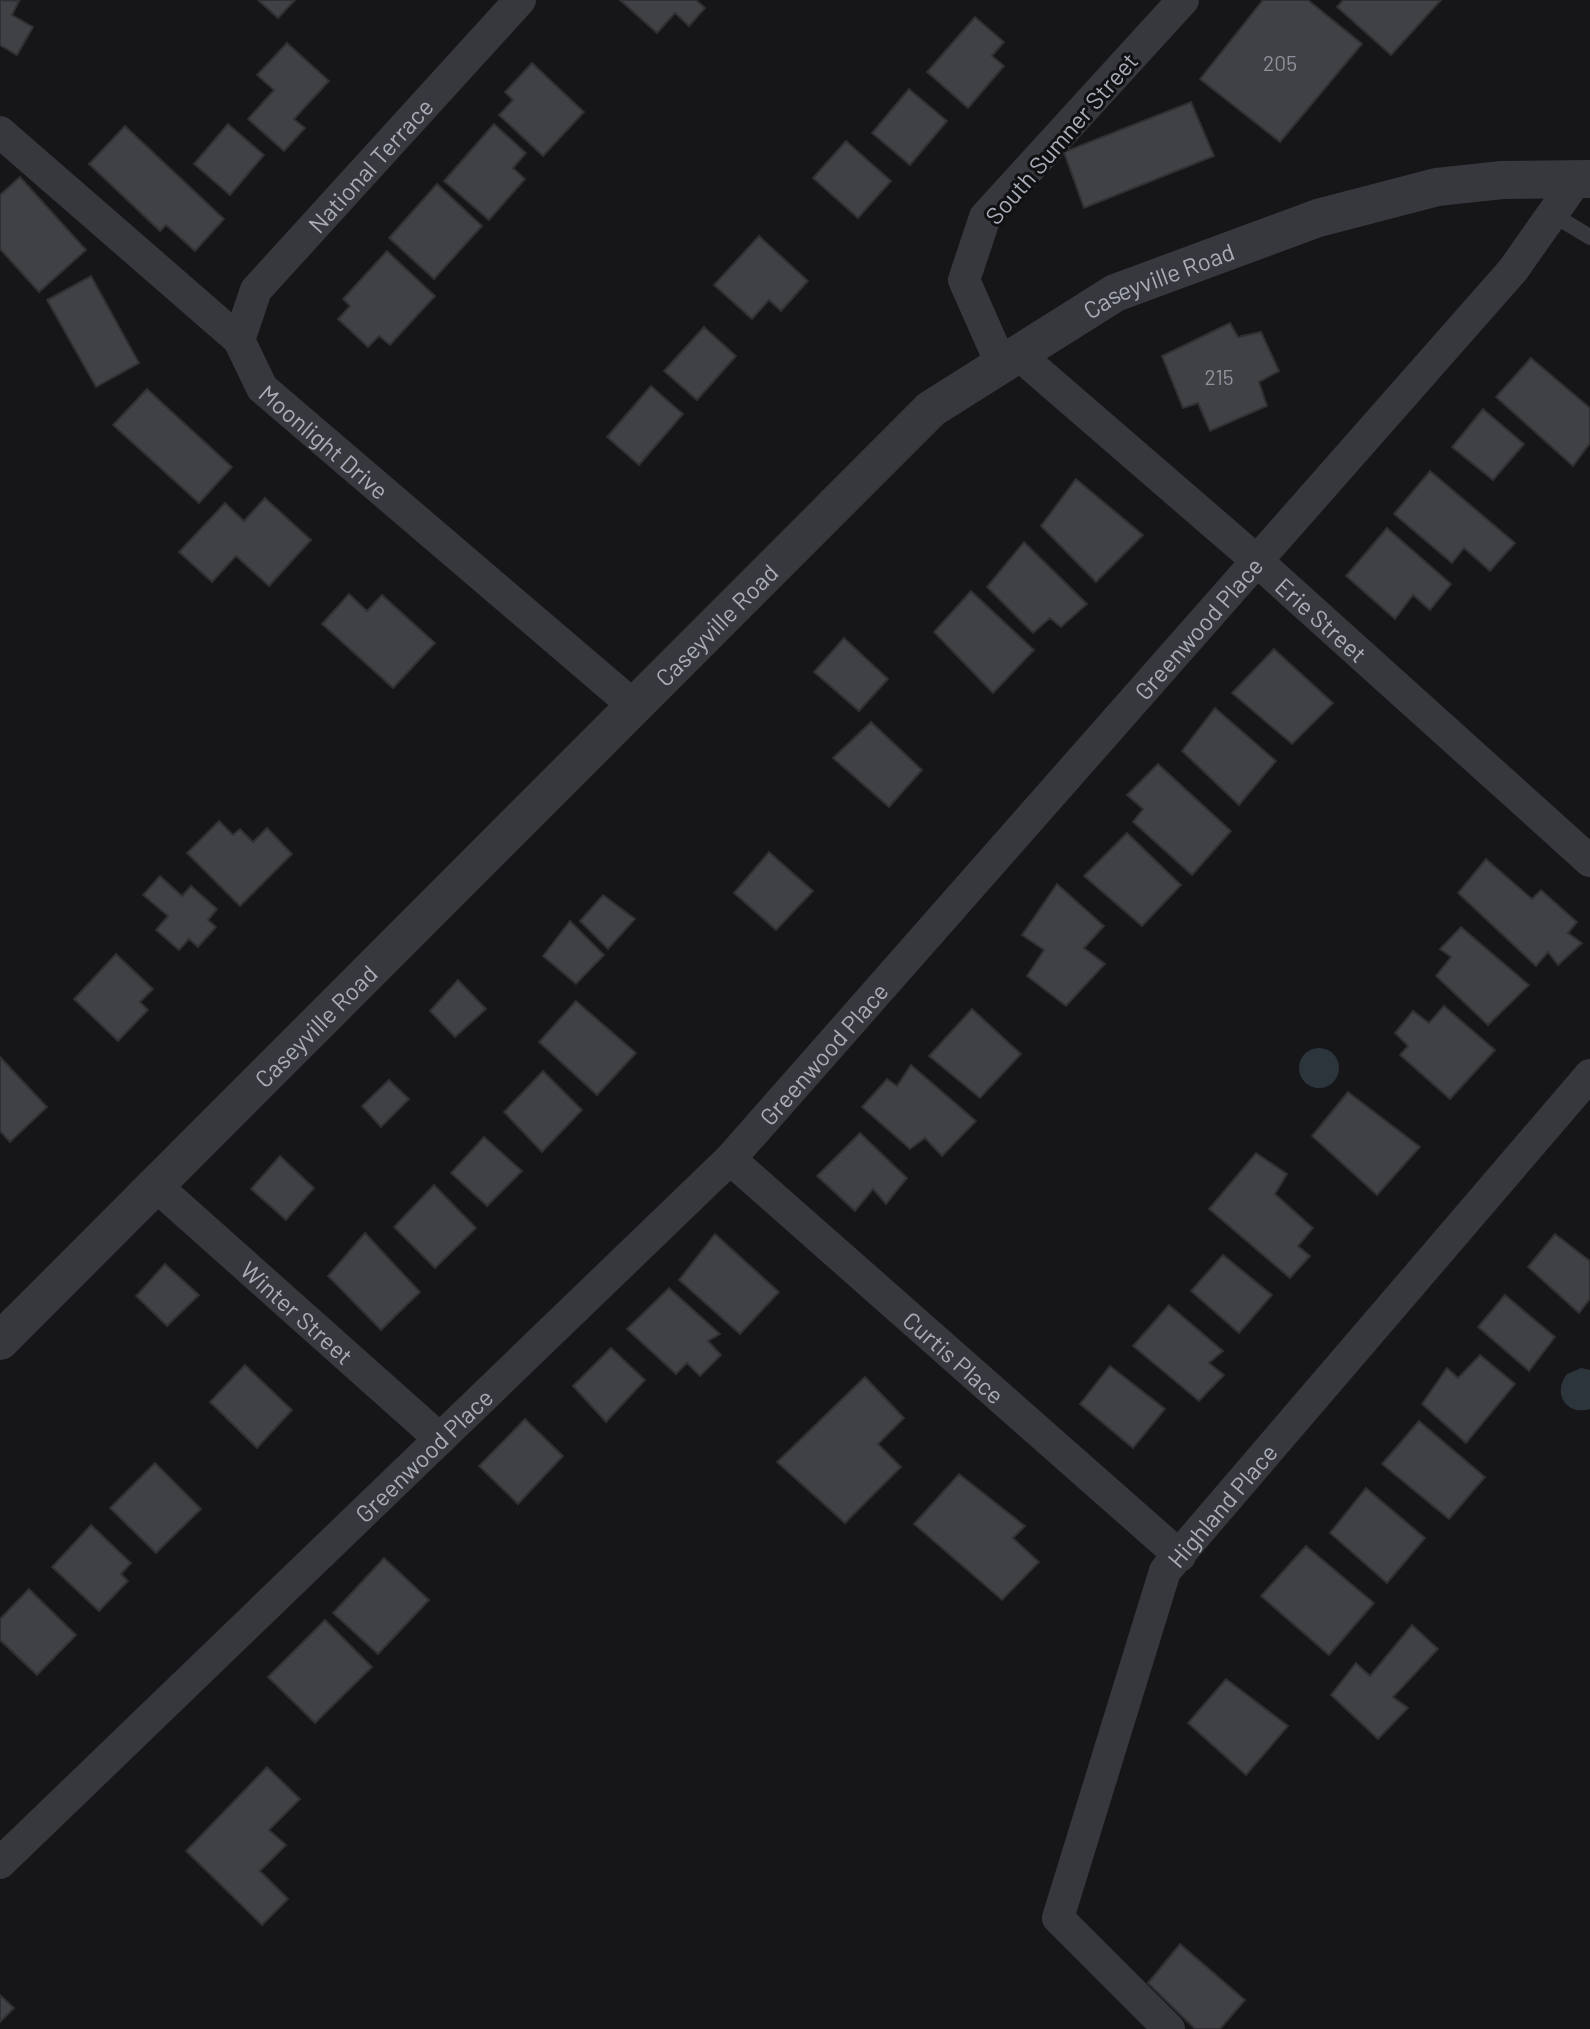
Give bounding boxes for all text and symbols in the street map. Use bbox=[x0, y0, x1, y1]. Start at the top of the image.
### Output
street label: South Sumner Street bbox=[979, 46, 1143, 230]
house number: 205 bbox=[1263, 50, 1297, 75]
street label: National Terrace bbox=[301, 92, 438, 238]
street label: Caseyville Road bbox=[1077, 236, 1238, 324]
house number: 215 bbox=[1204, 364, 1234, 389]
street label: Moonlight Drive bbox=[254, 378, 395, 505]
street label: Greenwood Place bbox=[1128, 551, 1268, 705]
street label: Caseyville Road bbox=[649, 557, 783, 692]
street label: Erie Street bbox=[1270, 571, 1373, 668]
street label: Caseyville Road bbox=[248, 958, 382, 1093]
street label: Greenwood Place bbox=[753, 976, 893, 1130]
street label: Winter Street bbox=[236, 1255, 360, 1370]
street label: Curtis Place bbox=[898, 1305, 1011, 1409]
street label: Greenwood Place bbox=[348, 1382, 498, 1528]
street label: Highland Place bbox=[1161, 1437, 1282, 1573]

